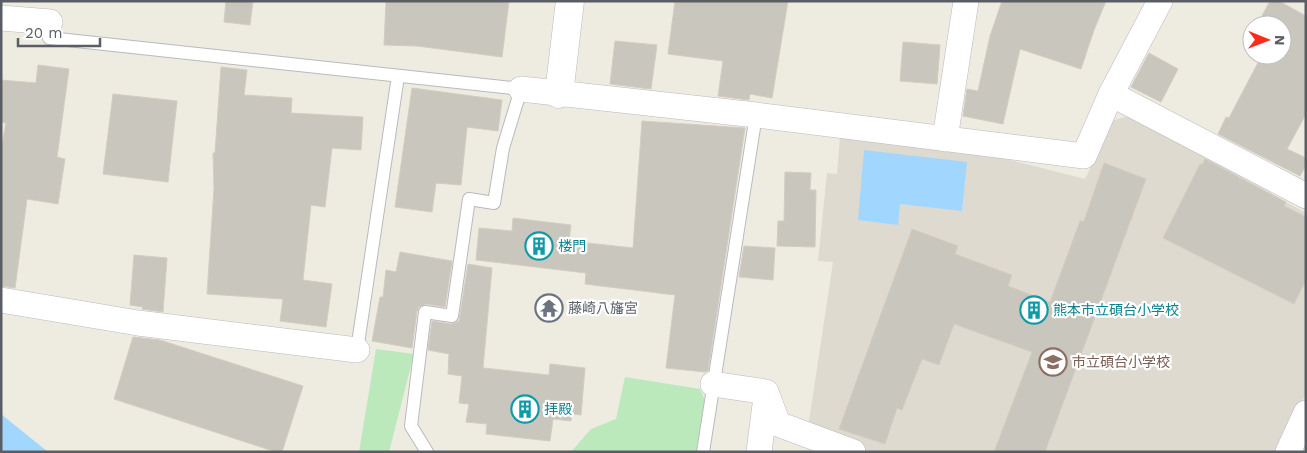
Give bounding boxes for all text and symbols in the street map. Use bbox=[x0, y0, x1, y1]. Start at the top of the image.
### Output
scale bar bbox=[18, 15, 100, 47]
north arrow bbox=[1242, 15, 1292, 65]
text: 20 m bbox=[25, 24, 63, 42]
text: N bbox=[1272, 35, 1288, 46]
building icon: 楼門 bbox=[524, 231, 554, 261]
place label: 楼門 bbox=[558, 238, 586, 254]
temple icon: 藤崎八旛宮 bbox=[534, 293, 564, 323]
building icon: 熊本市立碩台小学校 bbox=[1019, 295, 1049, 325]
place label: 藤崎八旛宮 bbox=[568, 300, 638, 316]
place label: 熊本市立碩台小学校 bbox=[1053, 302, 1179, 318]
school or university icon: 市立碩台小学校 bbox=[1038, 347, 1068, 377]
place label: 市立碩台小学校 bbox=[1072, 354, 1170, 370]
building icon: 拝殿 bbox=[510, 394, 540, 424]
place label: 拝殿 bbox=[544, 401, 572, 417]

